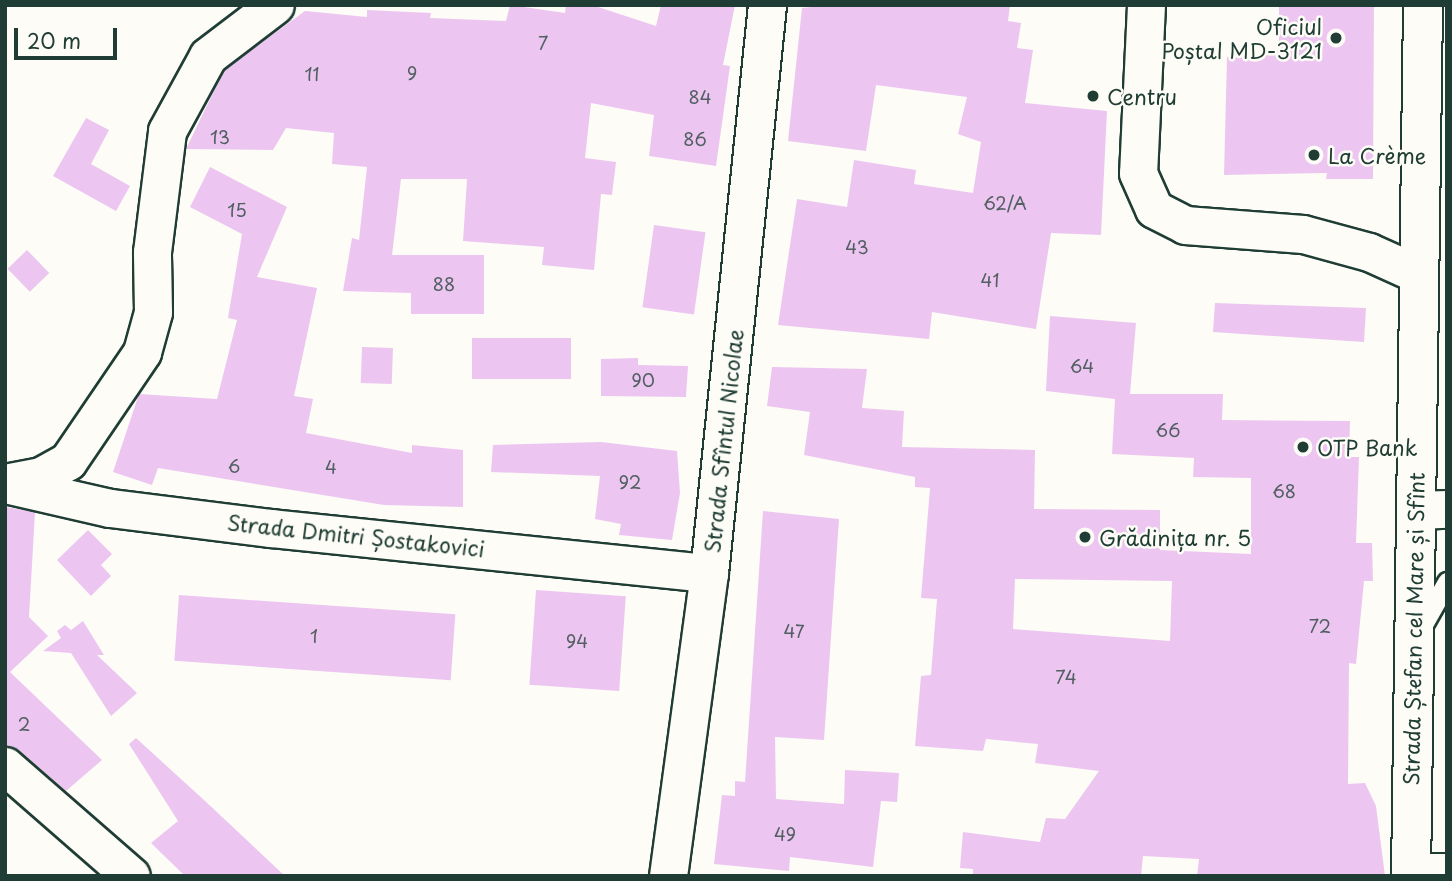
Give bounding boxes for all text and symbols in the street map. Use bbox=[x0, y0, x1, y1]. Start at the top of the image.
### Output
place label: Oficiul Poștal MD-3121 bbox=[1161, 13, 1322, 63]
scale bar bbox=[18, 14, 121, 58]
text: 20 m bbox=[27, 24, 81, 56]
marker: Oficiul Poștal MD-3121 bbox=[1328, 30, 1344, 46]
house number: 7 bbox=[538, 32, 548, 54]
house number: 9 bbox=[407, 62, 417, 84]
house number: 11 bbox=[304, 63, 320, 85]
place label: Centru bbox=[1107, 83, 1177, 109]
house number: 84 bbox=[688, 86, 712, 108]
marker: Centru bbox=[1085, 88, 1101, 104]
house number: 13 bbox=[210, 126, 230, 148]
house number: 86 bbox=[683, 128, 707, 150]
place label: La Crème bbox=[1328, 142, 1427, 168]
marker: La Crème bbox=[1306, 147, 1322, 163]
house number: 62/A bbox=[983, 192, 1027, 214]
house number: 15 bbox=[227, 199, 247, 221]
house number: 43 bbox=[845, 236, 869, 258]
house number: 41 bbox=[981, 269, 999, 291]
house number: 88 bbox=[433, 273, 455, 295]
street label: Strada Sfîntul Nicolae bbox=[699, 327, 747, 555]
house number: 64 bbox=[1070, 355, 1094, 377]
house number: 90 bbox=[631, 369, 655, 391]
house number: 66 bbox=[1156, 419, 1180, 441]
place label: OTP Bank bbox=[1317, 434, 1420, 460]
marker: OTP Bank bbox=[1295, 439, 1311, 455]
house number: 6 bbox=[228, 455, 240, 477]
house number: 4 bbox=[325, 456, 337, 478]
house number: 92 bbox=[619, 471, 641, 493]
street label: Strada Ștefan cel Mare și Sfînt bbox=[1398, 472, 1428, 786]
house number: 68 bbox=[1272, 480, 1296, 502]
street label: Strada Dmitri Șostakovici bbox=[225, 509, 487, 561]
place label: Grădinița nr. 5 bbox=[1099, 524, 1252, 550]
marker: Grădinița nr. 5 bbox=[1077, 529, 1093, 545]
house number: 72 bbox=[1309, 615, 1331, 637]
house number: 47 bbox=[783, 620, 805, 642]
house number: 1 bbox=[310, 625, 318, 647]
house number: 94 bbox=[566, 630, 588, 652]
house number: 74 bbox=[1055, 666, 1077, 688]
house number: 2 bbox=[18, 713, 30, 735]
house number: 49 bbox=[774, 823, 796, 845]

